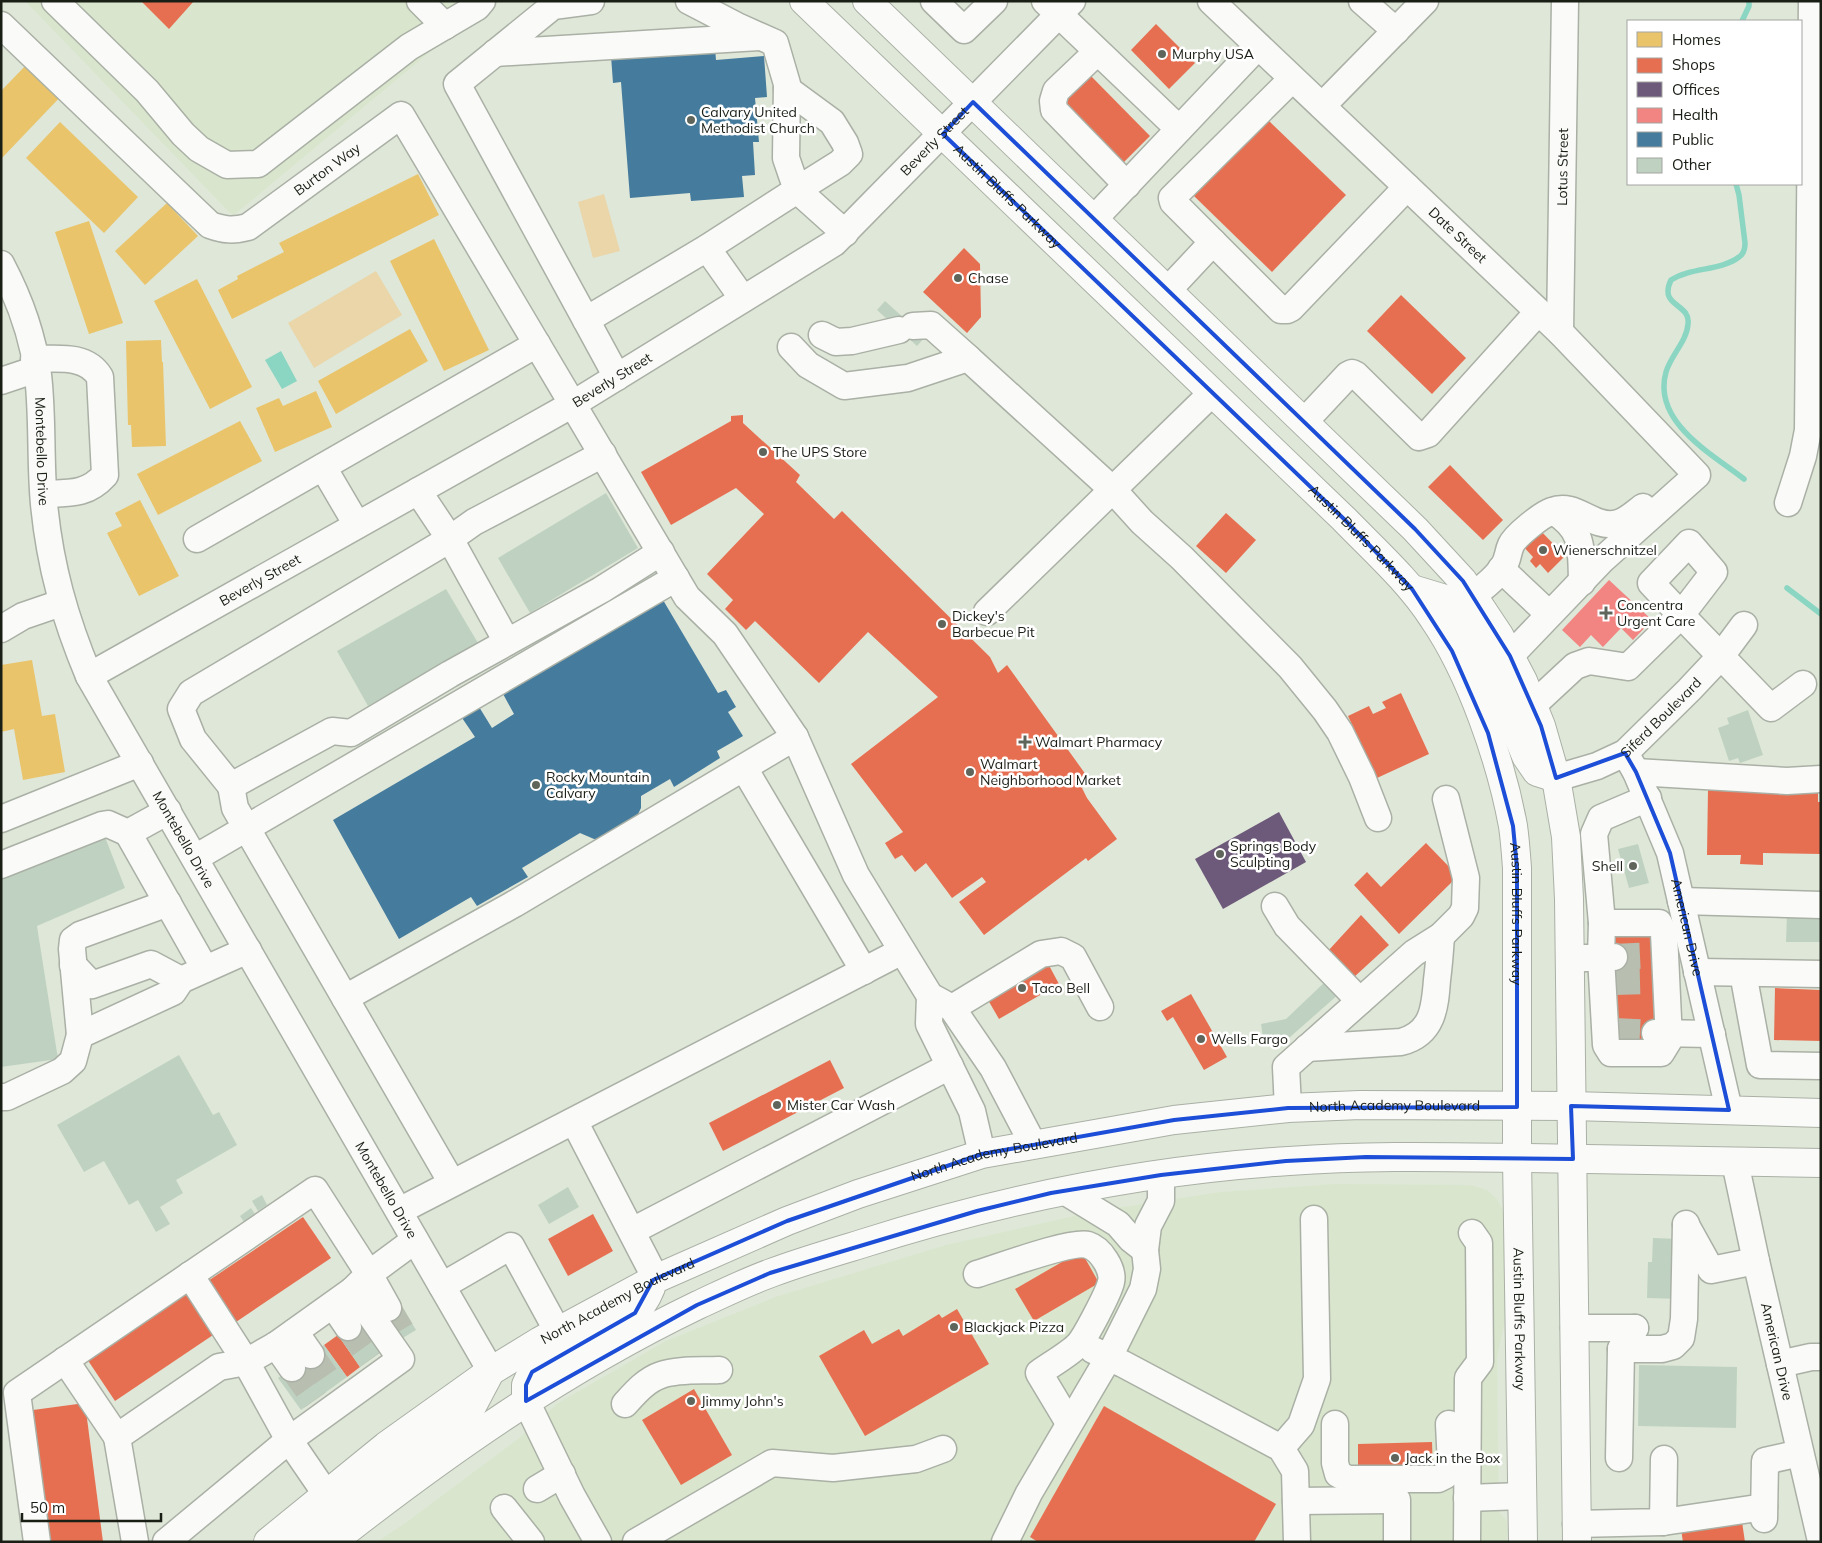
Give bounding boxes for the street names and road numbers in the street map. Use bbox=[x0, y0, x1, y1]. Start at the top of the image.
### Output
street label: Beverly Street bbox=[896, 102, 973, 179]
street label: Lotus Street bbox=[1553, 128, 1572, 206]
street label: Burton Way bbox=[290, 138, 364, 200]
street label: Austin Bluffs Parkway bbox=[950, 140, 1066, 253]
street label: Date Street bbox=[1425, 203, 1491, 267]
street label: Beverly Street bbox=[569, 349, 655, 411]
street label: Montebello Drive bbox=[31, 396, 53, 507]
street label: Austin Bluffs Parkway bbox=[1305, 481, 1419, 595]
street label: Beverly Street bbox=[216, 550, 304, 610]
street label: Siferd Boulevard bbox=[1617, 674, 1705, 762]
street label: Montebello Drive bbox=[148, 788, 219, 891]
street label: Austin Bluffs Parkway bbox=[1506, 842, 1526, 986]
street label: American Drive bbox=[1667, 877, 1707, 978]
street label: North Academy Boulevard bbox=[1309, 1096, 1480, 1116]
street label: North Academy Boulevard bbox=[909, 1128, 1079, 1185]
street label: Montebello Drive bbox=[351, 1138, 421, 1242]
street label: Austin Bluffs Parkway bbox=[1509, 1247, 1530, 1391]
street label: North Academy Boulevard bbox=[537, 1254, 697, 1348]
street label: American Drive bbox=[1757, 1301, 1797, 1402]

